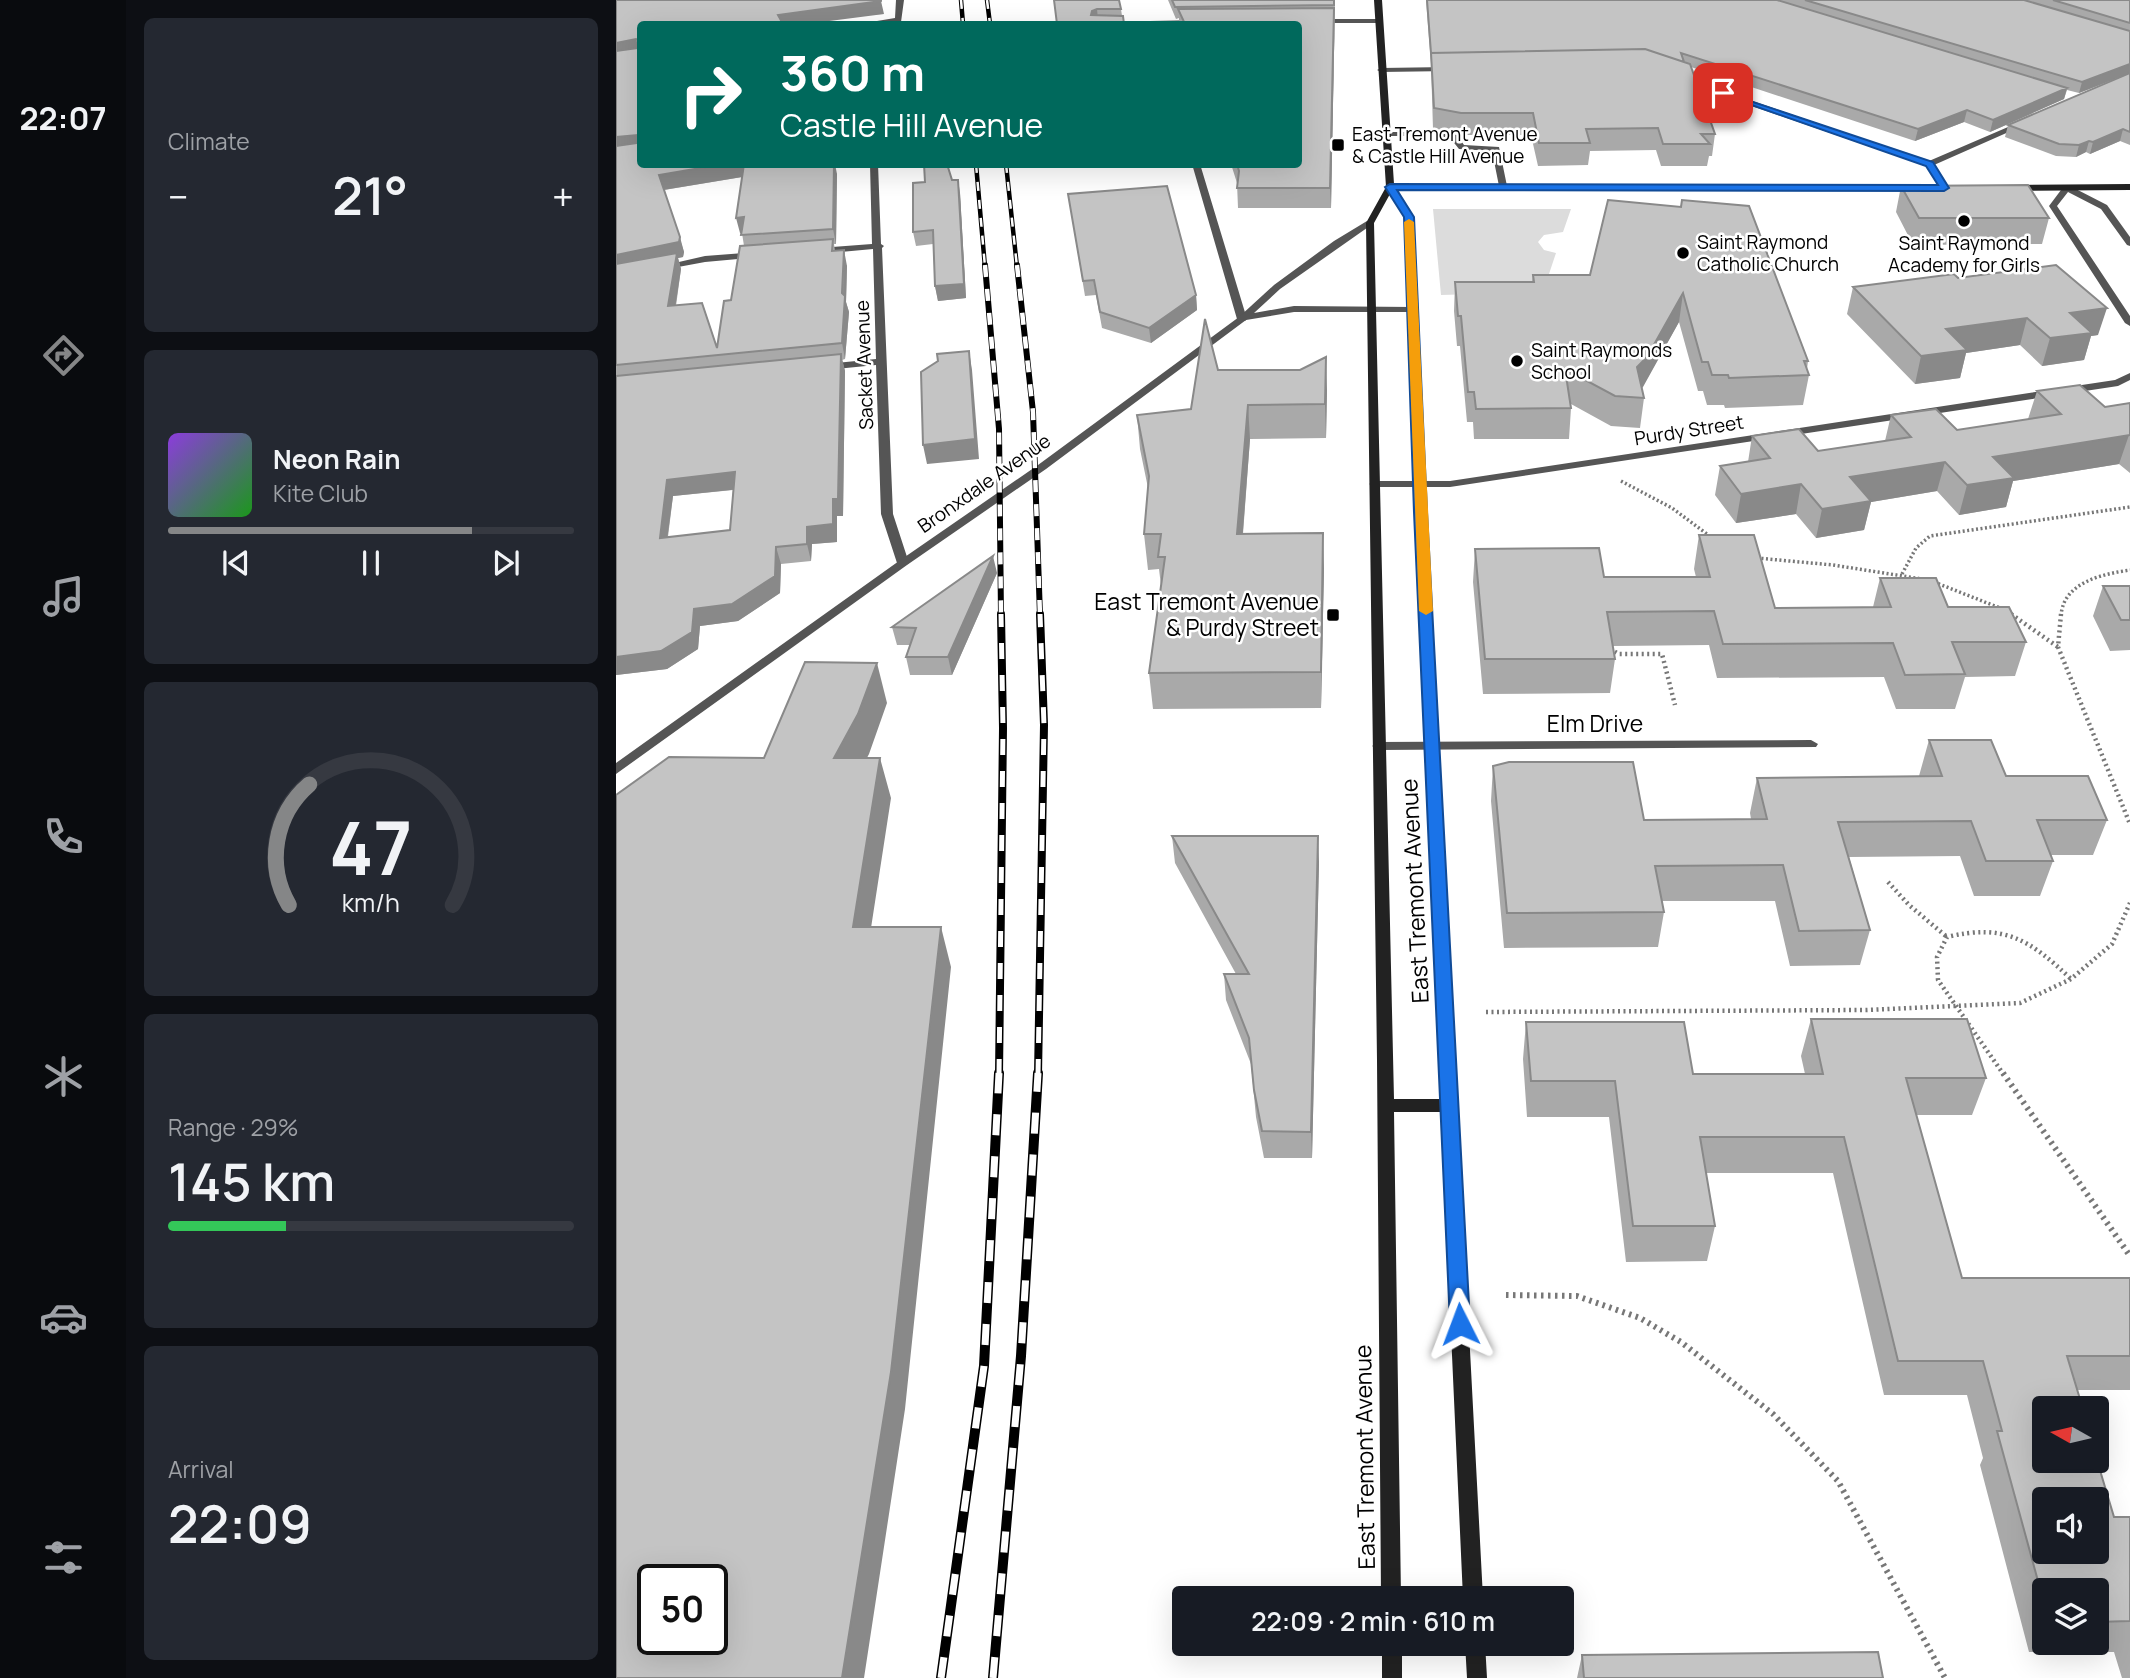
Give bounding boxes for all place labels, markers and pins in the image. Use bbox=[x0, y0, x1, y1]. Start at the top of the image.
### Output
pin bbox=[1693, 63, 1753, 123]
place label: East Tremont Avenue & Castle Hill Avenue bbox=[1352, 121, 1538, 169]
marker: East Tremont Avenue & Castle Hill Avenue bbox=[1330, 137, 1346, 153]
marker: Saint Raymond Academy for Girls bbox=[1956, 213, 1972, 229]
place label: Saint Raymond Catholic Church bbox=[1697, 229, 1839, 277]
place label: Saint Raymond Academy for Girls bbox=[1888, 230, 2040, 278]
marker: Saint Raymond Catholic Church bbox=[1675, 245, 1691, 261]
place label: Saint Raymonds School bbox=[1531, 337, 1672, 385]
marker: Saint Raymonds School bbox=[1509, 353, 1525, 369]
place label: East Tremont Avenue & Purdy Street bbox=[1094, 585, 1319, 643]
marker: East Tremont Avenue & Purdy Street bbox=[1325, 607, 1341, 623]

